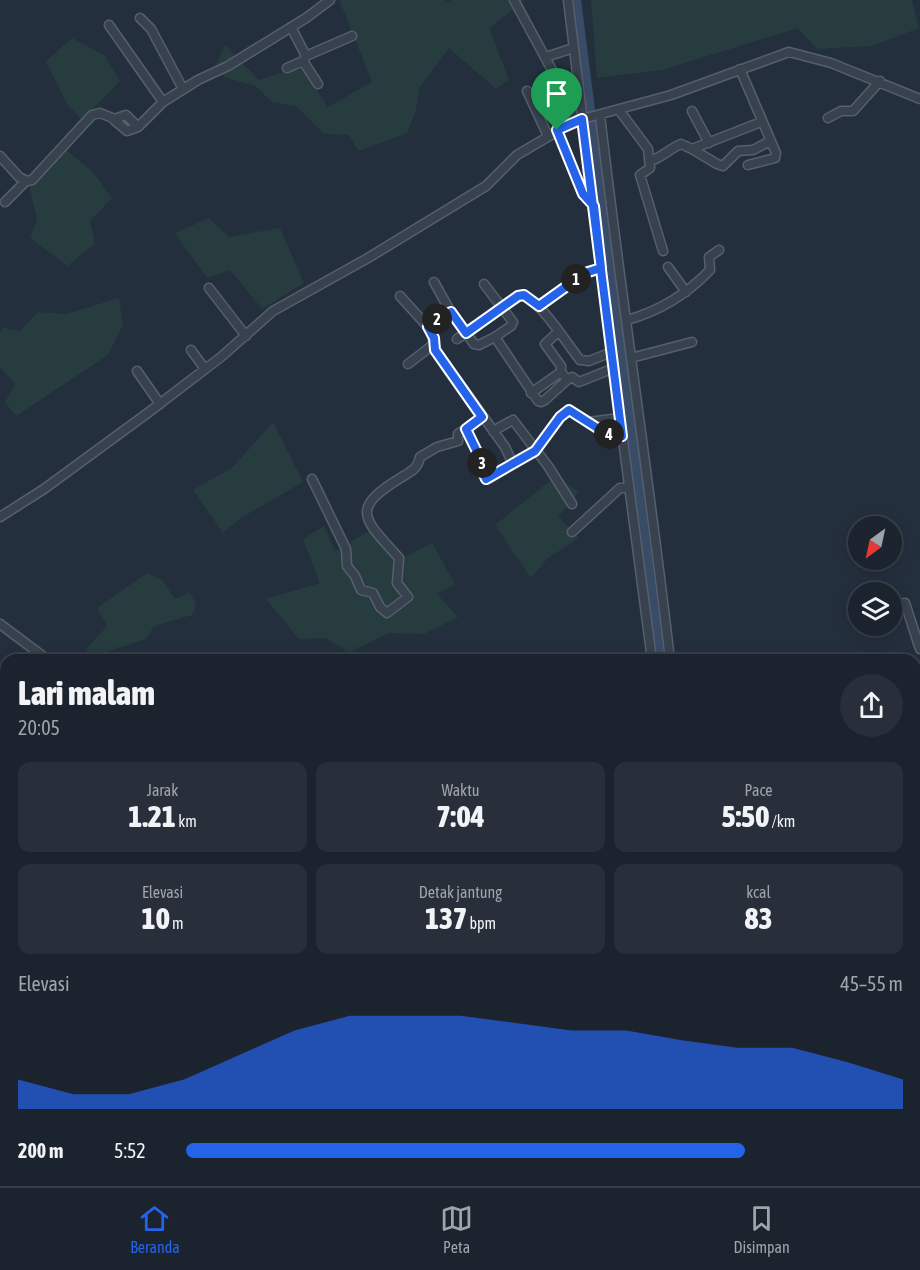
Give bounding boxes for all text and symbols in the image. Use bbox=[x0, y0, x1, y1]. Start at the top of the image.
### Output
pin bbox=[531, 68, 582, 130]
icon: arrive bbox=[540, 77, 573, 110]
pin: 1 bbox=[561, 264, 591, 294]
text: 1 bbox=[572, 270, 580, 288]
pin: 2 bbox=[422, 304, 452, 334]
text: 2 bbox=[433, 310, 441, 328]
pin: 4 bbox=[594, 419, 624, 449]
text: 4 bbox=[605, 425, 613, 443]
pin: 3 bbox=[467, 448, 497, 478]
text: 3 bbox=[478, 454, 486, 472]
north arrow bbox=[848, 516, 902, 570]
map controls bbox=[848, 516, 902, 636]
button: layers bbox=[848, 582, 902, 636]
text: Lari malam bbox=[18, 674, 155, 712]
button: share bbox=[840, 674, 903, 737]
text: 20:05 bbox=[18, 716, 60, 739]
text: Jarak bbox=[147, 781, 178, 799]
text: Waktu bbox=[442, 781, 479, 799]
text: Pace bbox=[744, 781, 773, 799]
text: 1.21 bbox=[128, 799, 176, 833]
text: 7:04 bbox=[436, 799, 485, 833]
text: 5:50 bbox=[722, 799, 769, 833]
text: km bbox=[176, 812, 197, 830]
text: /km bbox=[769, 812, 795, 830]
text: Elevasi bbox=[142, 883, 183, 901]
text: Detak jantung bbox=[419, 883, 502, 901]
text: kcal bbox=[746, 883, 771, 901]
text: 10 bbox=[142, 901, 170, 935]
text: 137 bbox=[425, 901, 467, 935]
text: 83 bbox=[744, 901, 773, 935]
text: m bbox=[170, 914, 183, 932]
text: bpm bbox=[467, 914, 496, 932]
text: Elevasi bbox=[18, 972, 70, 995]
text: 45–55 m bbox=[840, 972, 903, 995]
text: 200 m bbox=[18, 1139, 63, 1162]
text: 5:52 bbox=[114, 1139, 146, 1162]
tab: Beranda bbox=[130, 1202, 180, 1256]
tab: Peta bbox=[440, 1202, 473, 1256]
tab: Disimpan bbox=[734, 1202, 790, 1256]

